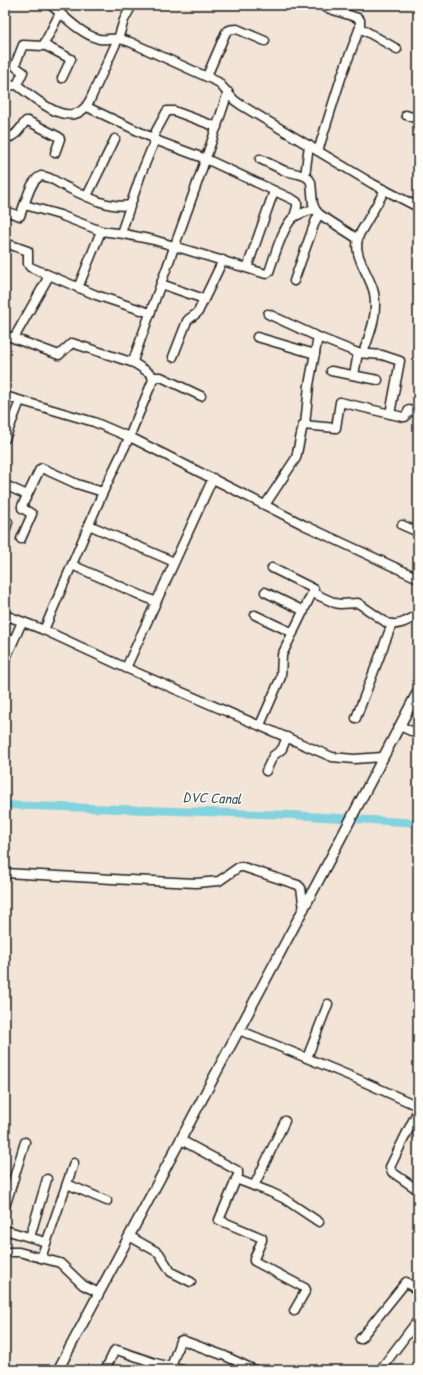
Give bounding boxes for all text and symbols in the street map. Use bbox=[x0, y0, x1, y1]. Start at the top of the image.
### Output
water label: DVC Canal bbox=[183, 786, 242, 809]

